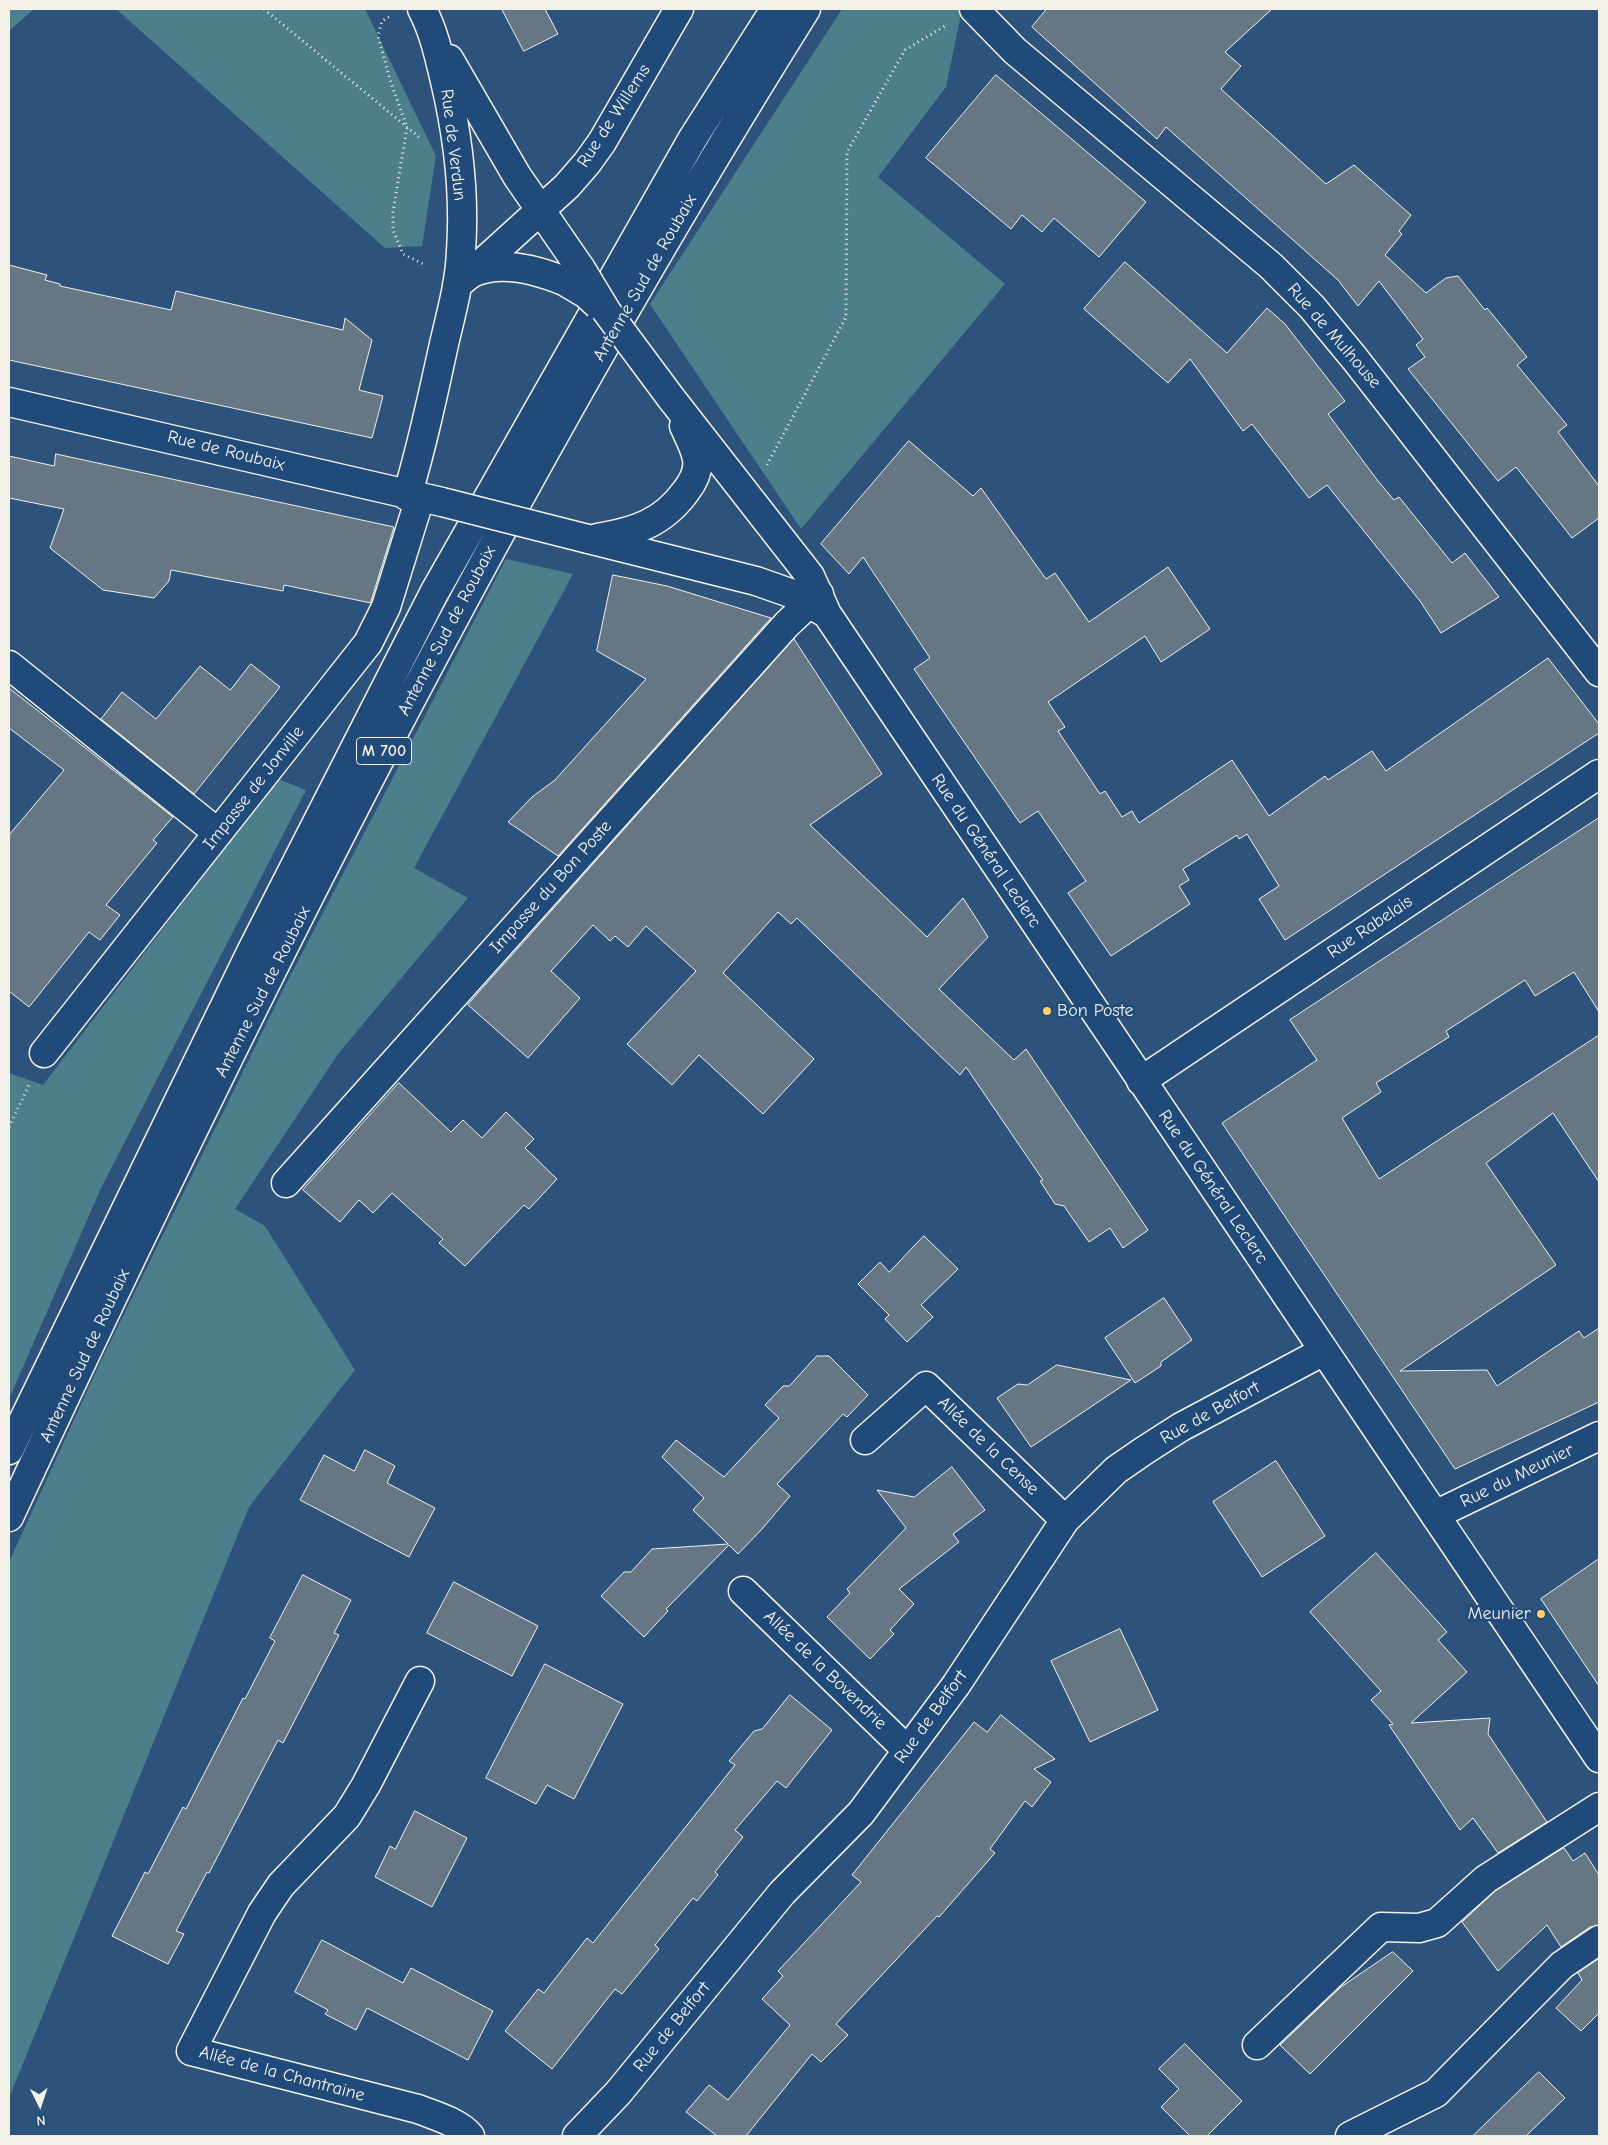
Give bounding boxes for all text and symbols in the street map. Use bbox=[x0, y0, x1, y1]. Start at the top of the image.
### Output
street label: Rue de Willems bbox=[573, 60, 655, 172]
street label: Rue de Verdun bbox=[435, 88, 471, 202]
street label: Antenne Sud de Roubaix bbox=[588, 191, 702, 365]
street label: Rue de Mulhouse bbox=[1282, 279, 1386, 393]
street label: Rue de Roubaix bbox=[165, 426, 287, 476]
street label: Antenne Sud de Roubaix bbox=[393, 542, 501, 720]
street label: Impasse de Jonville bbox=[199, 722, 309, 854]
road number: M 700 bbox=[356, 738, 412, 764]
street label: Rue du Général Leclerc bbox=[926, 770, 1046, 932]
street label: Impasse du Bon Poste bbox=[485, 816, 617, 958]
street label: Rue Rabelais bbox=[1323, 891, 1417, 963]
street label: Antenne Sud de Roubaix bbox=[210, 903, 316, 1081]
place label: Bon Poste bbox=[1057, 1000, 1133, 1022]
marker: Bon Poste bbox=[1041, 1005, 1053, 1017]
street label: Rue du Général Leclerc bbox=[1153, 1106, 1273, 1268]
street label: Antenne Sud de Roubaix bbox=[35, 1266, 135, 1446]
street label: Rue de Belfort bbox=[1157, 1377, 1263, 1449]
street label: Allée de la Cense bbox=[933, 1392, 1043, 1500]
street label: Rue du Meunier bbox=[1457, 1439, 1577, 1513]
place label: Meunier bbox=[1467, 1603, 1531, 1625]
street label: Allée de la Bovendrie bbox=[759, 1606, 891, 1734]
marker: Meunier bbox=[1535, 1608, 1547, 1620]
street label: Rue de Belfort bbox=[890, 1666, 972, 1768]
street label: Rue de Belfort bbox=[629, 1977, 715, 2077]
street label: Allée de la Chantraine bbox=[197, 2042, 367, 2106]
north arrow bbox=[15, 2080, 65, 2130]
text: N bbox=[36, 2112, 46, 2129]

